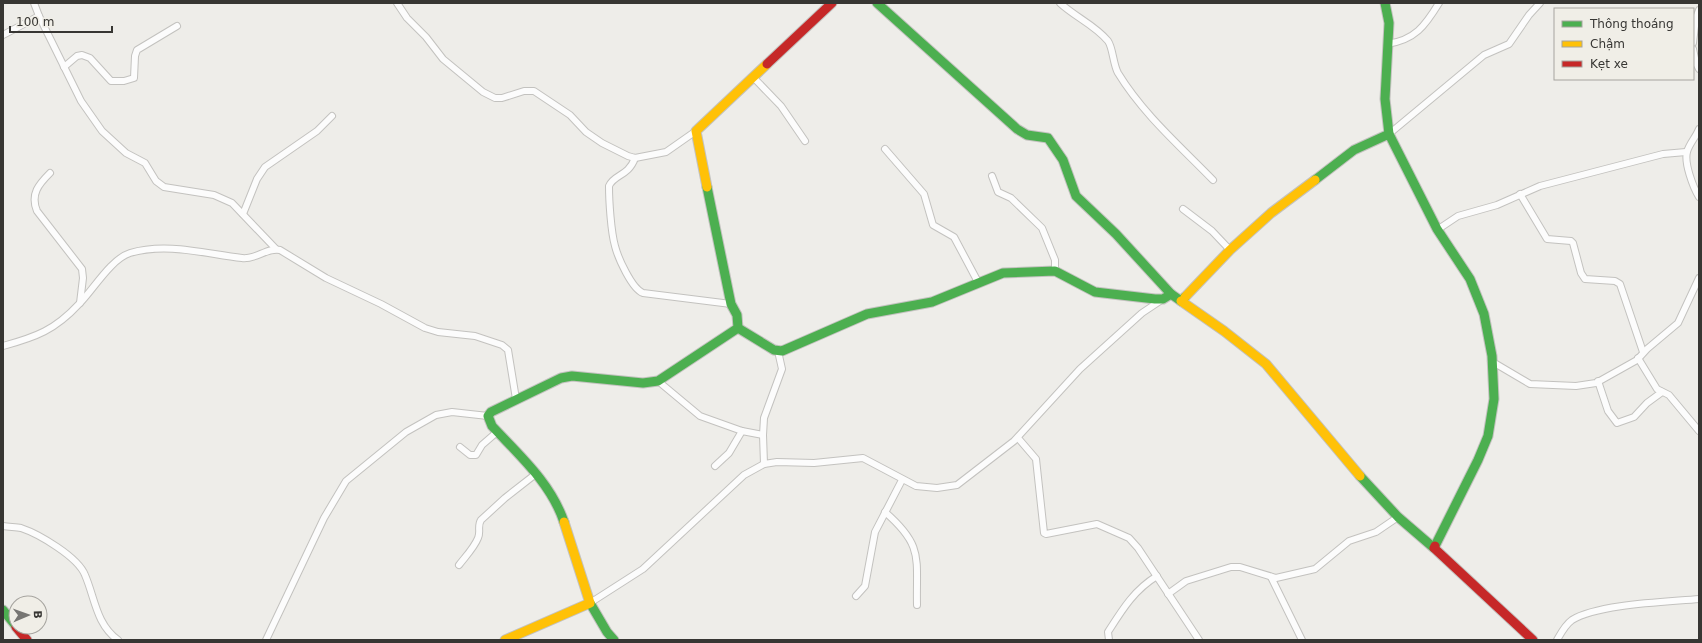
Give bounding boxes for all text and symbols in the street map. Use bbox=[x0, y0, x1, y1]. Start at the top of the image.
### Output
scale bar bbox=[10, 8, 112, 34]
legend bbox=[1554, 8, 1694, 80]
text: 100 m bbox=[16, 15, 54, 29]
text: Thông thoáng bbox=[1589, 17, 1674, 31]
text: Chậm bbox=[1590, 37, 1625, 51]
text: Kẹt xe bbox=[1590, 57, 1628, 71]
north arrow bbox=[8, 595, 48, 635]
text: B bbox=[31, 610, 44, 619]

